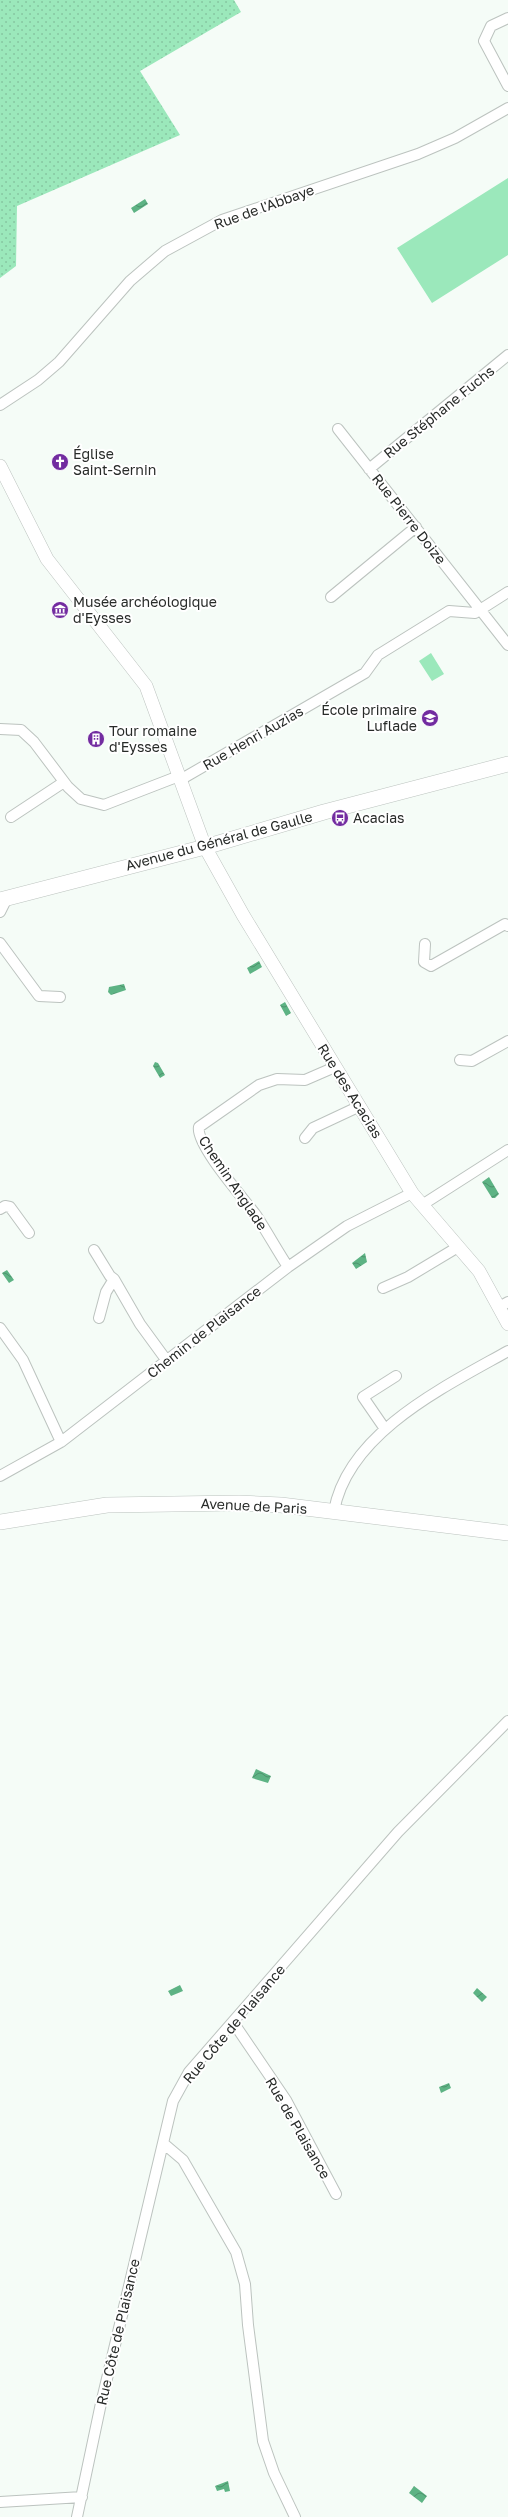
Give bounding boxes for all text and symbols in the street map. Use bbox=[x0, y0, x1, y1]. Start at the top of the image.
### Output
street label: Rue de l'Abbaye bbox=[211, 181, 316, 233]
street label: Rue Stéphane Fuchs bbox=[380, 362, 497, 462]
place label: Église Saint-Sernin bbox=[73, 445, 156, 478]
church icon: Église Saint-Sernin bbox=[50, 452, 70, 472]
street label: Rue Pierre Doize bbox=[369, 470, 450, 567]
place label: Musée archéologique d'Eysses bbox=[73, 593, 217, 626]
museum icon: Musée archéologique d'Eysses bbox=[50, 600, 70, 620]
place label: École primaire Luflade bbox=[321, 701, 417, 734]
street label: Rue Henri Auzias bbox=[199, 702, 306, 773]
school or university icon: École primaire Luflade bbox=[420, 708, 440, 728]
place label: Tour romaine d'Eysses bbox=[109, 722, 197, 755]
building icon: Tour romaine d'Eysses bbox=[86, 729, 106, 749]
street label: Avenue du Général de Gaulle bbox=[124, 807, 314, 874]
bus stop icon: Acacias bbox=[330, 808, 350, 828]
place label: Acacias bbox=[353, 809, 405, 826]
street label: Rue des Acacias bbox=[314, 1040, 386, 1141]
street label: Chemin Anglade bbox=[196, 1132, 271, 1233]
street label: Chemin de Plaisance bbox=[143, 1282, 264, 1381]
street label: Avenue de Paris bbox=[200, 1494, 308, 1517]
street label: Rue Côte de Plaisance bbox=[179, 1961, 288, 2086]
street label: Rue de Plaisance bbox=[262, 2074, 334, 2182]
street label: Rue Côte de Plaisance bbox=[92, 2257, 143, 2407]

